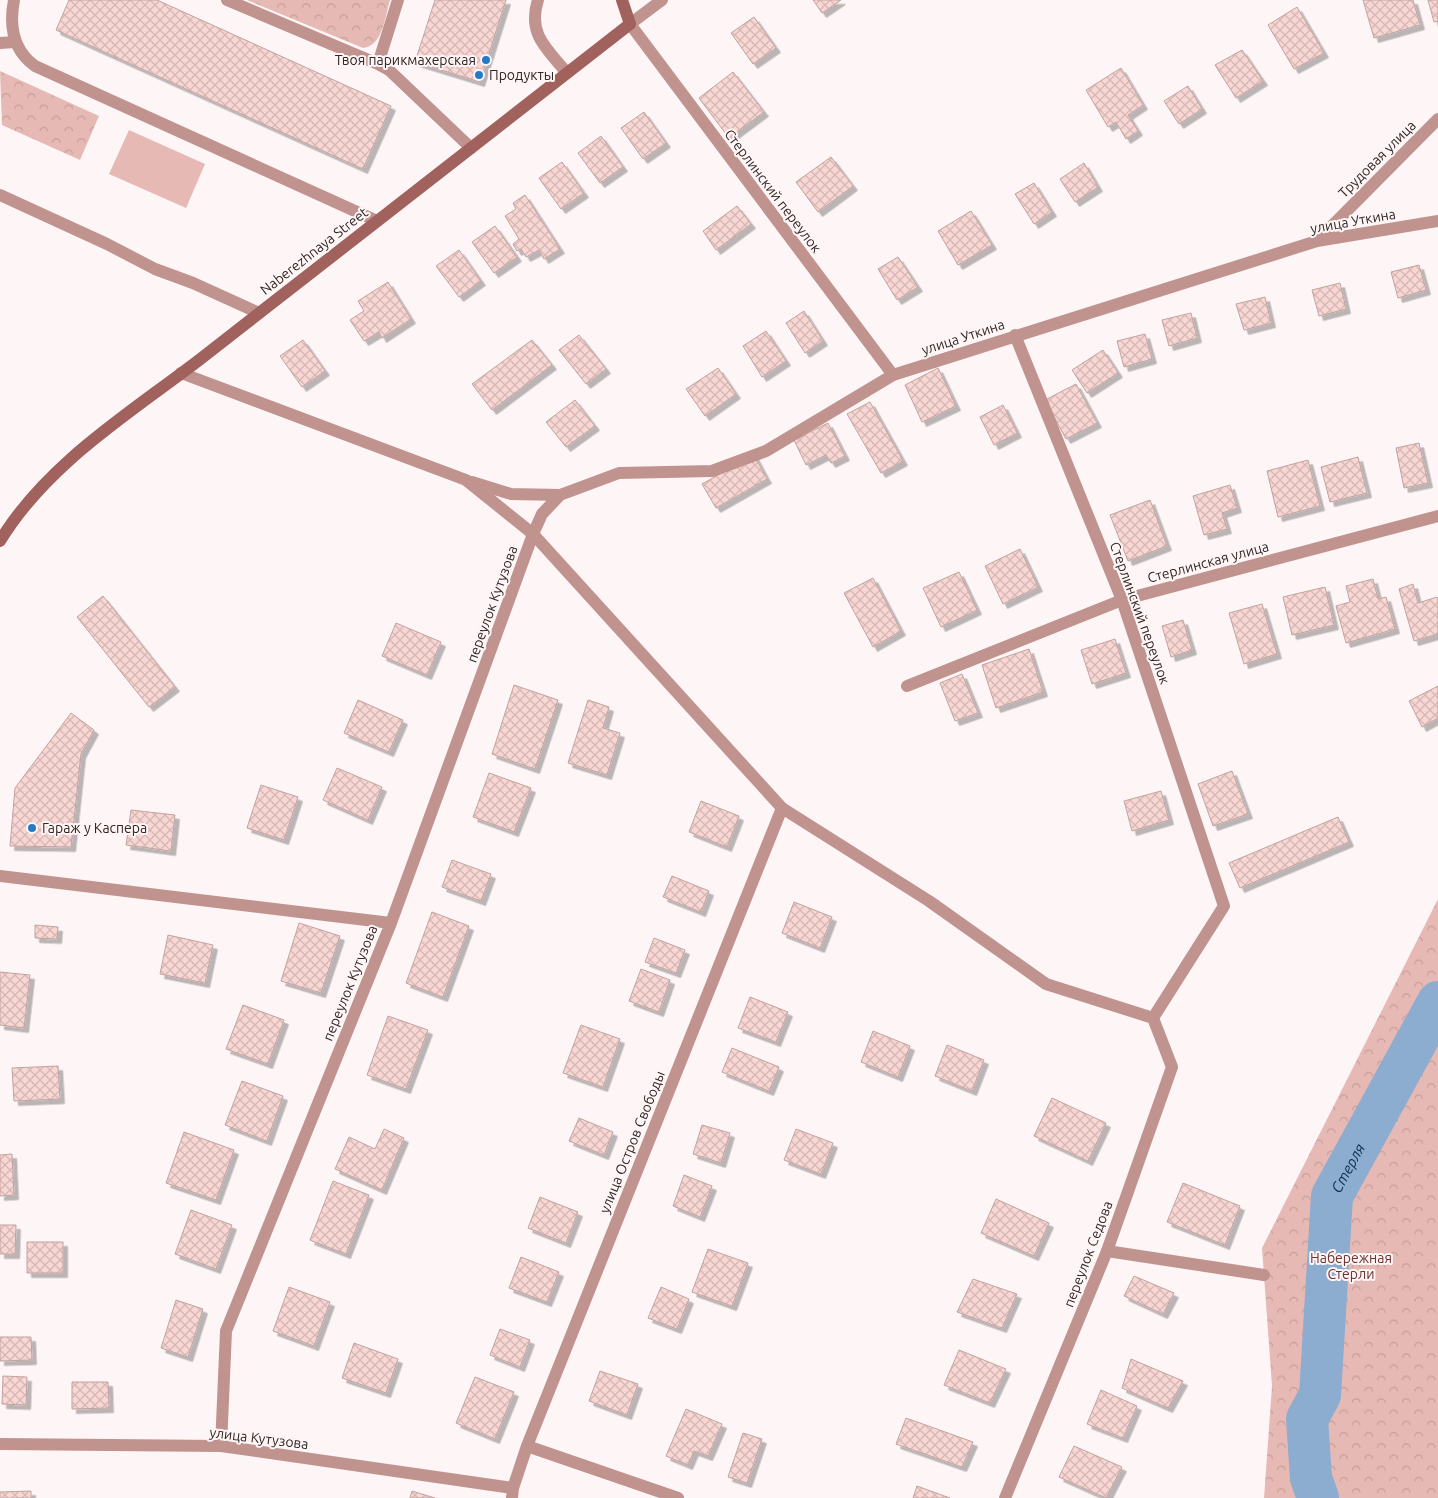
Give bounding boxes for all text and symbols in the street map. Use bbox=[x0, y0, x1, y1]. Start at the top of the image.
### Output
place label: Твоя парикмахерская bbox=[335, 52, 476, 68]
marker: Твоя парикмахерская bbox=[480, 54, 492, 66]
place label: Продукты bbox=[489, 67, 554, 83]
marker: Продукты bbox=[473, 69, 485, 81]
street label: Трудовая улица bbox=[1335, 117, 1419, 201]
street label: Стерлинский переулок bbox=[721, 126, 825, 256]
street label: Naberezhnaya Street bbox=[257, 204, 371, 298]
street label: улица Уткина bbox=[1309, 206, 1397, 236]
street label: улица Уткина bbox=[919, 316, 1007, 358]
street label: Стерлинская улица bbox=[1146, 538, 1270, 586]
street label: Стерлинский переулок bbox=[1107, 540, 1173, 686]
street label: переулок Кутузова bbox=[463, 543, 521, 665]
place label: Гараж у Каспера bbox=[42, 820, 147, 836]
marker: Гараж у Каспера bbox=[26, 822, 38, 834]
street label: переулок Кутузова bbox=[320, 923, 380, 1043]
street label: улица Остров Свободы bbox=[596, 1068, 668, 1216]
water label: Стерля bbox=[1327, 1140, 1368, 1195]
street label: переулок Седова bbox=[1060, 1199, 1116, 1309]
park label: Набережная Стерли bbox=[1310, 1250, 1392, 1282]
street label: улица Кутузова bbox=[209, 1424, 309, 1452]

